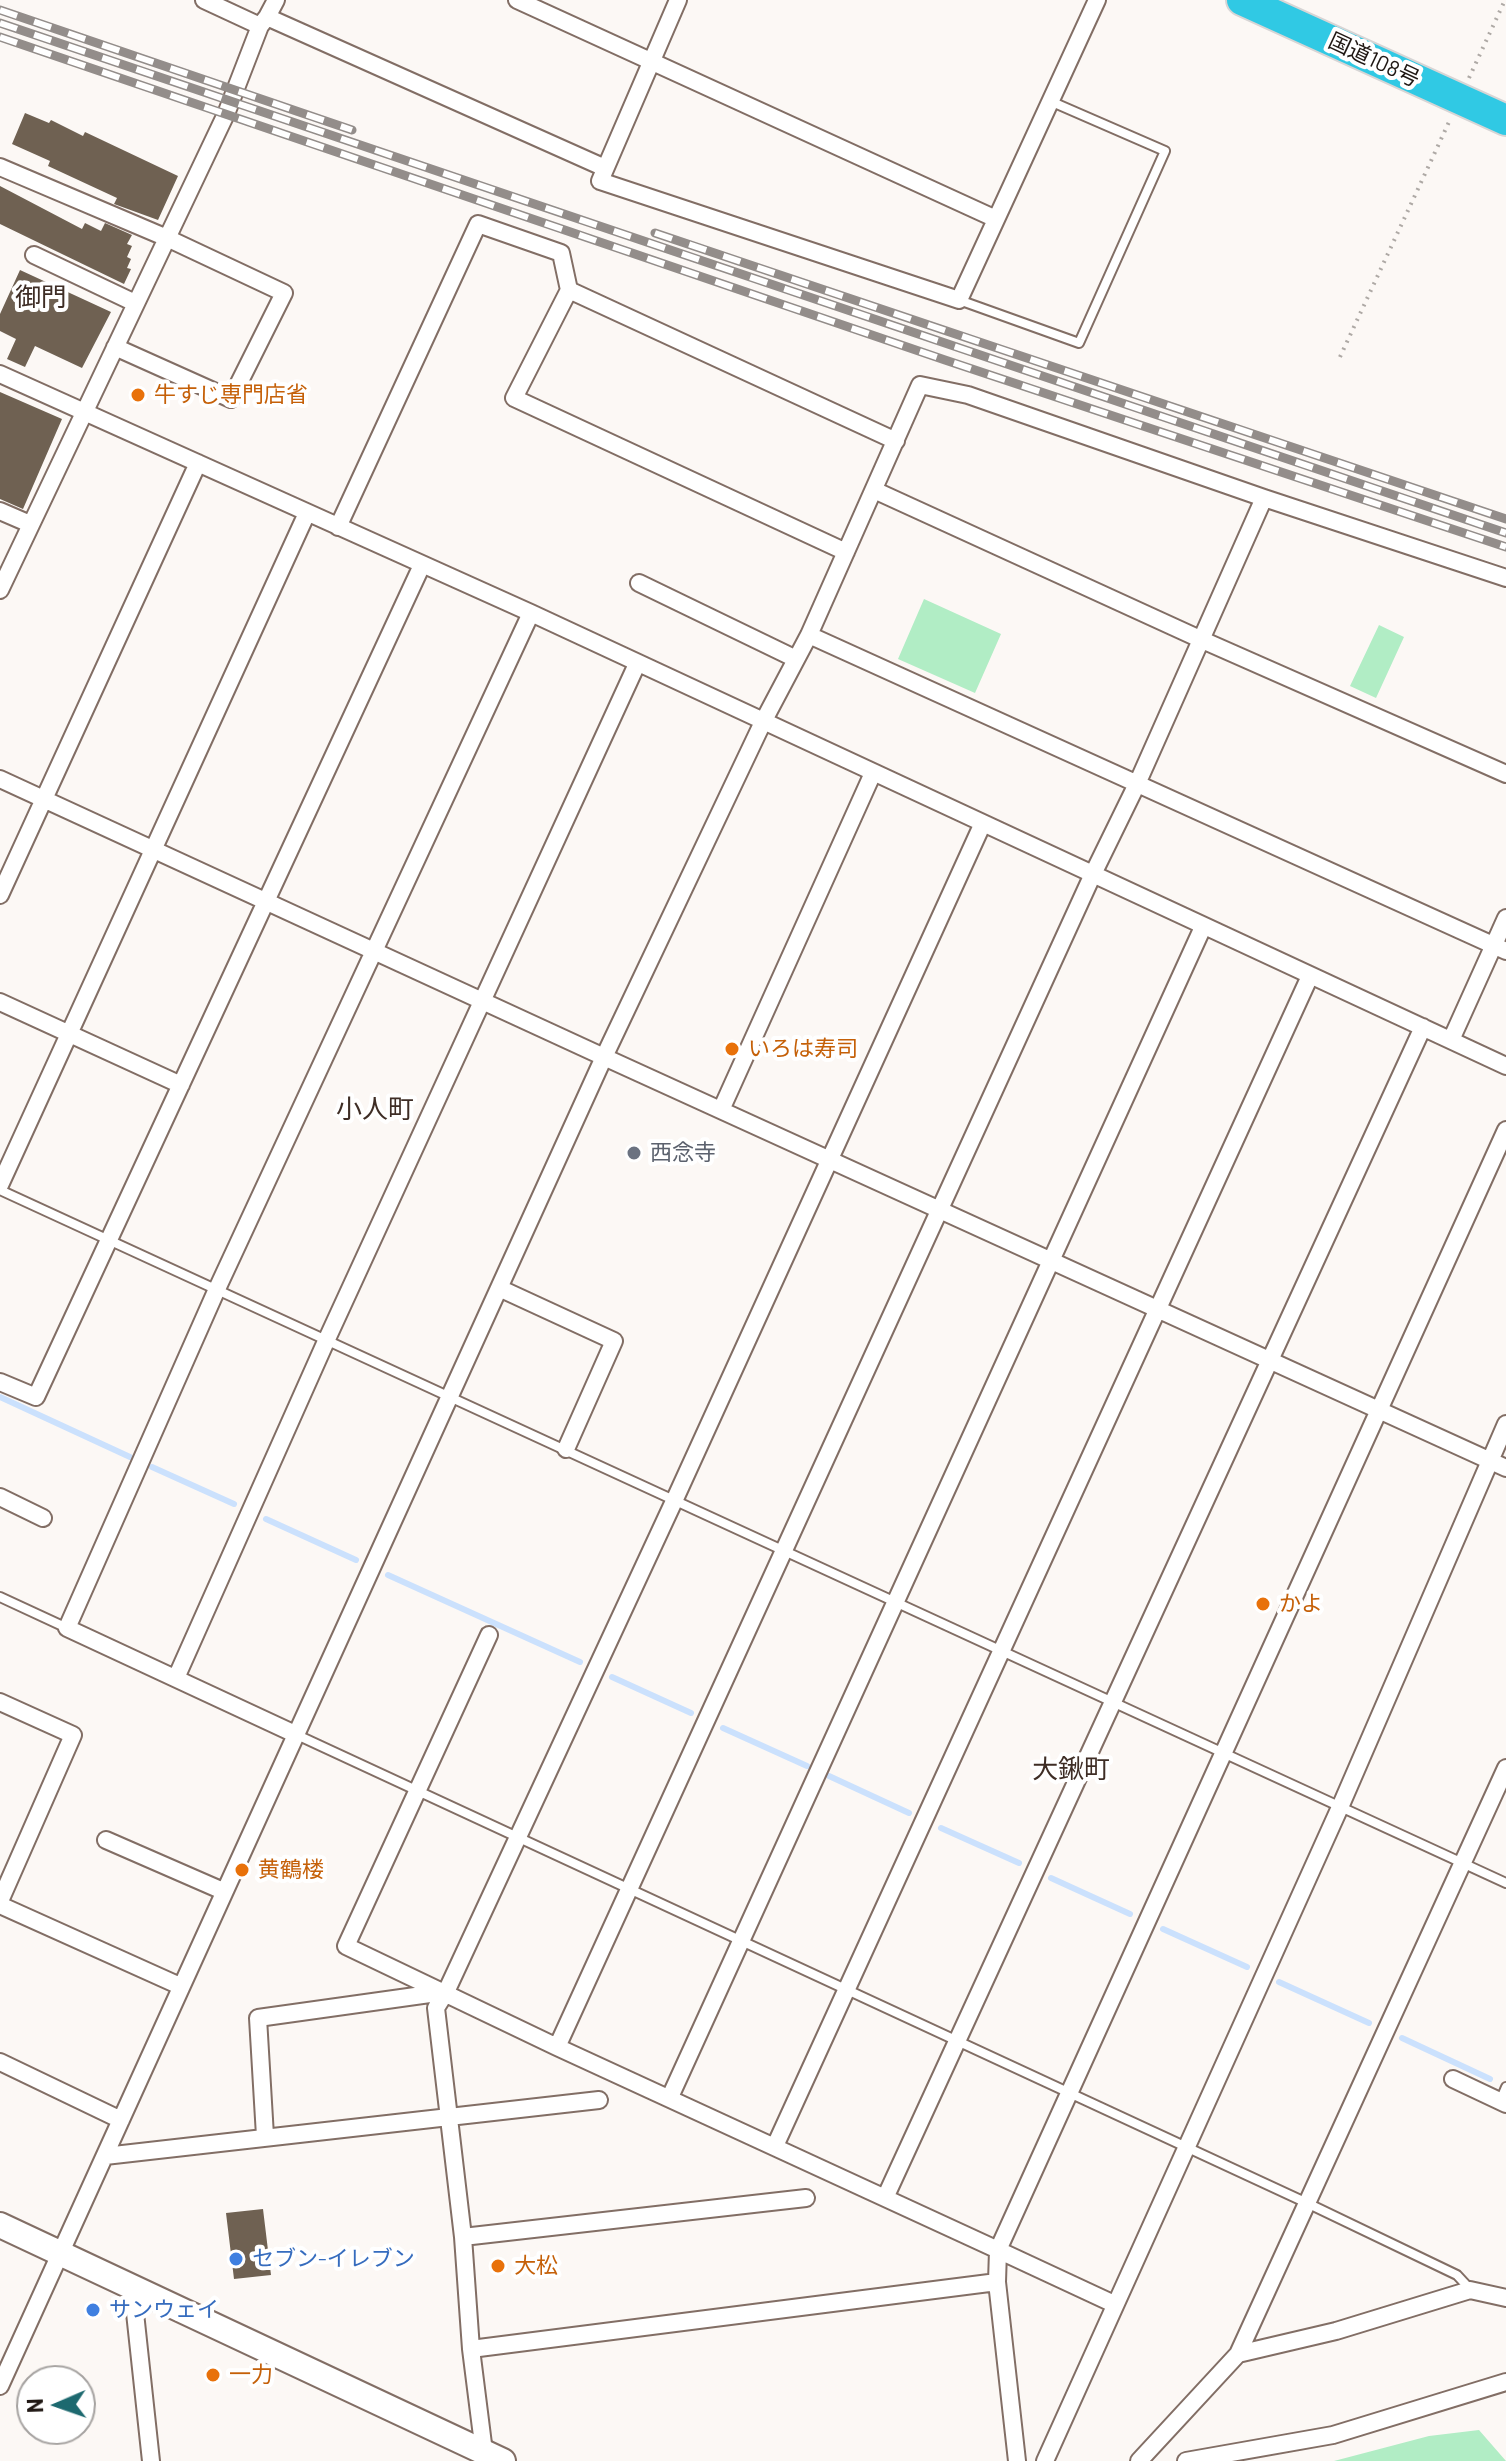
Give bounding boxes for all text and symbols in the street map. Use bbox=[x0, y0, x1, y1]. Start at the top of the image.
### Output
street label: 国道108号 bbox=[1324, 27, 1424, 93]
district label: 御門 bbox=[15, 281, 67, 313]
place label: 牛すじ専門店省 bbox=[154, 382, 308, 408]
marker: 牛すじ専門店省 bbox=[129, 386, 147, 404]
place label: いろは寿司 bbox=[748, 1036, 858, 1062]
marker: いろは寿司 bbox=[723, 1040, 741, 1058]
district label: 小人町 bbox=[336, 1093, 414, 1125]
place label: 西念寺 bbox=[650, 1140, 716, 1166]
marker: 西念寺 bbox=[625, 1144, 643, 1162]
place label: かよ bbox=[1279, 1591, 1323, 1617]
marker: かよ bbox=[1254, 1595, 1272, 1613]
district label: 大鍬町 bbox=[1032, 1753, 1110, 1785]
place label: 黄鶴楼 bbox=[258, 1857, 324, 1883]
marker: 黄鶴楼 bbox=[233, 1861, 251, 1879]
place label: セブン-イレブン bbox=[252, 2246, 415, 2272]
marker: セブン-イレブン bbox=[227, 2250, 245, 2268]
place label: 大松 bbox=[514, 2253, 558, 2279]
marker: 大松 bbox=[489, 2257, 507, 2275]
place label: サンウェイ bbox=[109, 2297, 219, 2323]
marker: サンウェイ bbox=[84, 2301, 102, 2319]
place label: 一力 bbox=[229, 2362, 273, 2388]
north arrow bbox=[16, 2365, 96, 2445]
marker: 一力 bbox=[204, 2366, 222, 2384]
text: N bbox=[21, 2398, 47, 2414]

